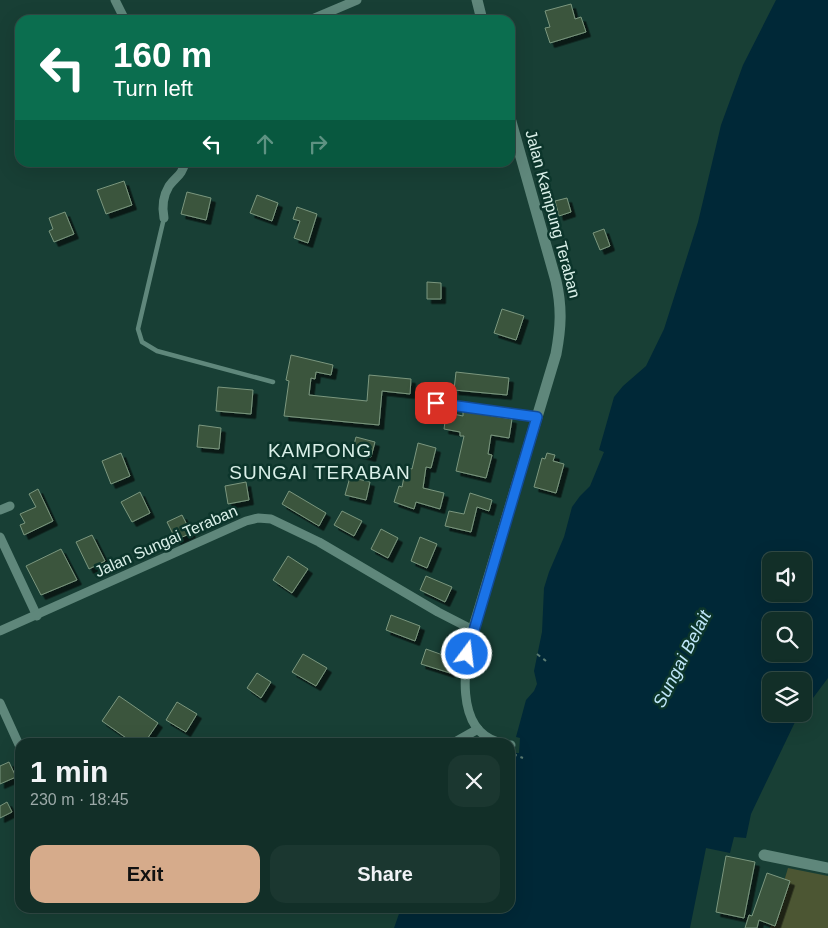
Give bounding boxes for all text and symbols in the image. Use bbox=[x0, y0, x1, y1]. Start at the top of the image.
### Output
icon: left bbox=[30, 35, 95, 100]
text: 160 m bbox=[113, 35, 212, 74]
text: Turn left bbox=[113, 76, 193, 101]
street label: Jalan Kampung Teraban bbox=[522, 128, 584, 300]
icon: left bbox=[198, 130, 226, 158]
icon: ahead bbox=[251, 130, 279, 158]
icon: right bbox=[304, 130, 332, 158]
pin bbox=[415, 382, 457, 424]
icon: arrive bbox=[422, 389, 450, 417]
district label: KAMPONG SUNGAI TERABAN bbox=[229, 440, 411, 483]
street label: Jalan Sungai Teraban bbox=[92, 502, 240, 580]
map controls bbox=[762, 552, 812, 722]
button: sound bbox=[762, 552, 812, 602]
water label: Sungai Belait bbox=[649, 606, 715, 711]
button: search bbox=[762, 612, 812, 662]
position arrow bbox=[440, 627, 492, 679]
button: layers bbox=[762, 672, 812, 722]
text: 1 min bbox=[30, 755, 108, 788]
button: close bbox=[448, 755, 500, 807]
text: 230 m · 18:45 bbox=[30, 791, 129, 808]
button: Exit bbox=[30, 845, 260, 903]
button: Share bbox=[270, 845, 500, 903]

